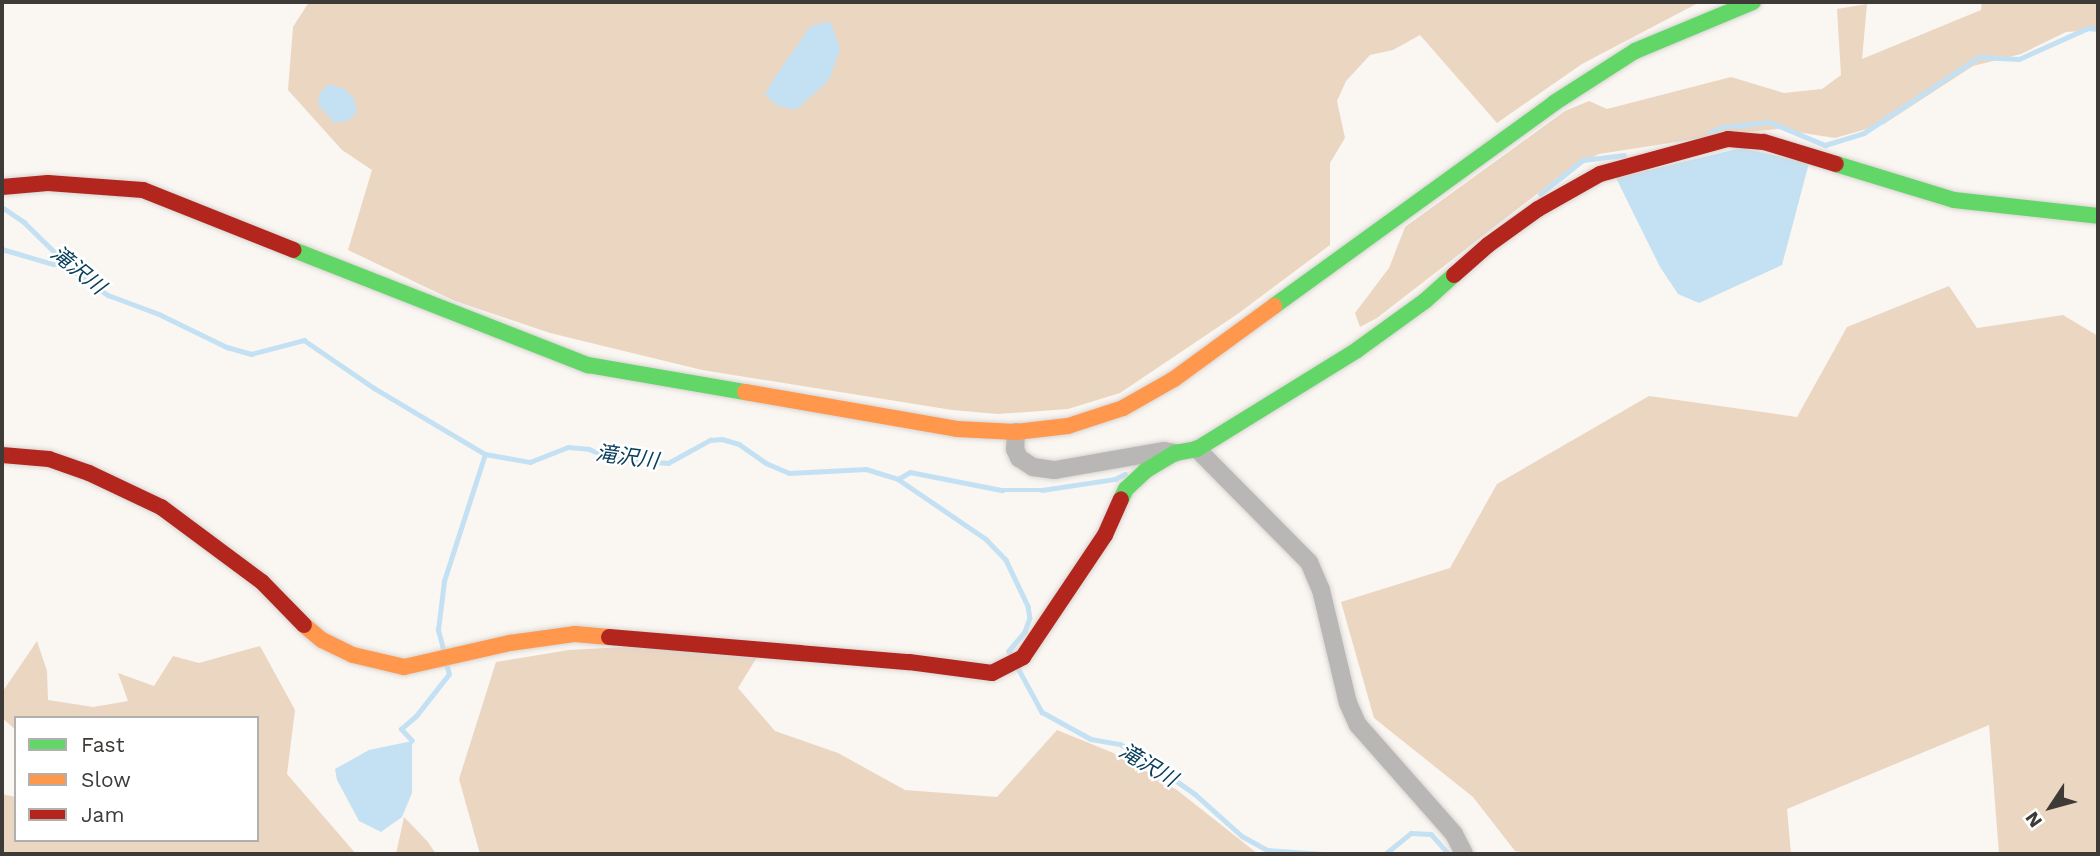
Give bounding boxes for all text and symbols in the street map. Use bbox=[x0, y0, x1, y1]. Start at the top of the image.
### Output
water label: 滝沢川 bbox=[46, 240, 110, 300]
water label: 滝沢川 bbox=[594, 440, 660, 474]
legend bbox=[14, 716, 259, 842]
text: Fast bbox=[81, 732, 125, 757]
water label: 滝沢川 bbox=[1115, 738, 1181, 792]
text: Slow bbox=[81, 767, 131, 792]
north arrow bbox=[2016, 772, 2086, 842]
text: Jam bbox=[81, 802, 124, 827]
text: N bbox=[2020, 807, 2047, 832]

